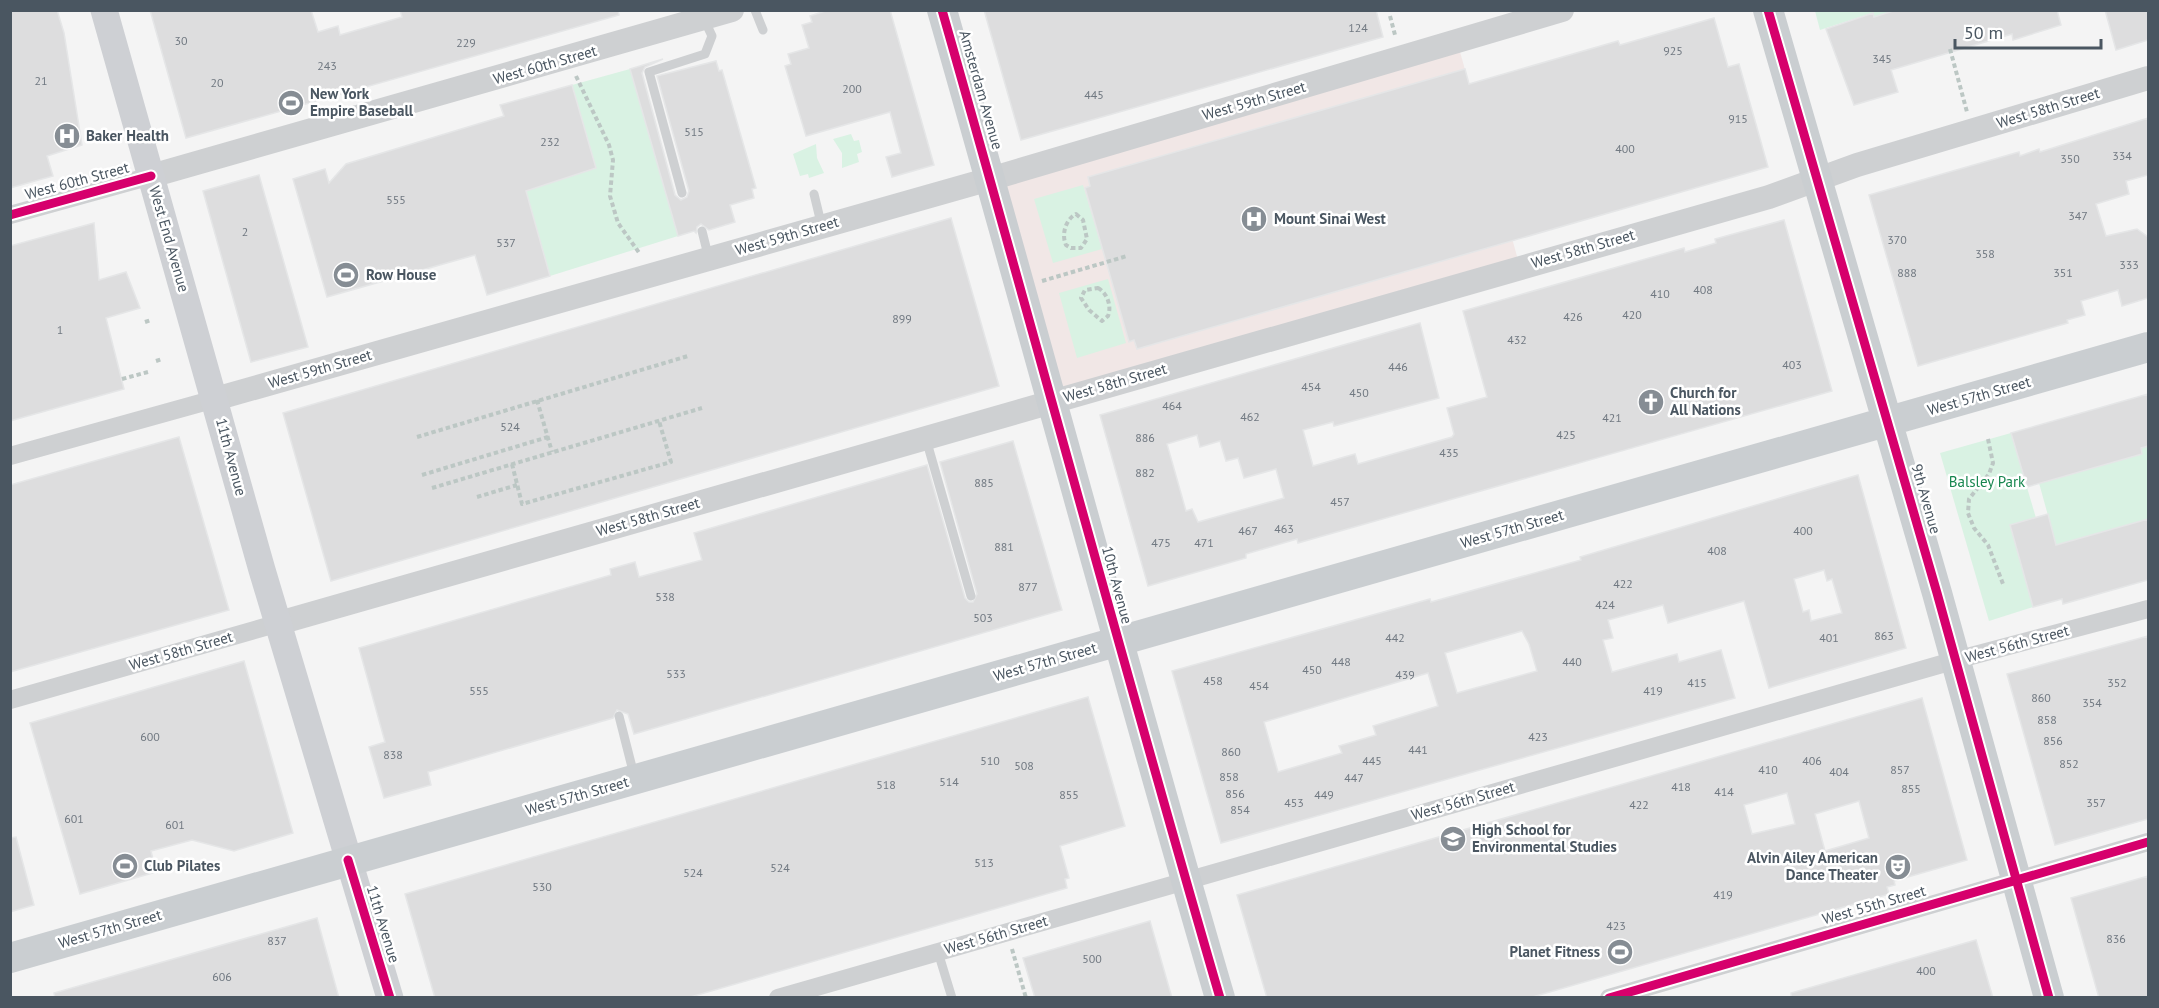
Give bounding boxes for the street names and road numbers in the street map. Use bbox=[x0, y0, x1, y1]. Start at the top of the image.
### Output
street label: Amsterdam Avenue bbox=[955, 28, 1008, 152]
street label: West 60th Street bbox=[491, 41, 599, 88]
street label: West 59th Street bbox=[1200, 77, 1308, 124]
street label: West 58th Street bbox=[1994, 83, 2102, 132]
street label: West 60th Street bbox=[23, 158, 131, 204]
street label: West End Avenue bbox=[145, 184, 194, 294]
street label: West 59th Street bbox=[733, 212, 841, 259]
street label: West 58th Street bbox=[1529, 225, 1637, 272]
street label: West 59th Street bbox=[266, 345, 374, 392]
street label: West 58th Street bbox=[1061, 359, 1169, 406]
street label: West 57th Street bbox=[1925, 372, 2033, 419]
street label: 11th Avenue bbox=[212, 416, 251, 498]
street label: 9th Avenue bbox=[1907, 462, 1946, 536]
street label: West 58th Street bbox=[594, 493, 702, 540]
street label: West 57th Street bbox=[1458, 505, 1566, 552]
street label: 10th Avenue bbox=[1098, 544, 1137, 626]
street label: West 56th Street bbox=[1963, 621, 2071, 667]
street label: West 58th Street bbox=[127, 627, 235, 674]
street label: West 57th Street bbox=[991, 638, 1099, 685]
street label: West 57th Street bbox=[523, 772, 631, 819]
street label: West 56th Street bbox=[1409, 777, 1517, 824]
street label: West 55th Street bbox=[1820, 881, 1928, 928]
street label: 11th Avenue bbox=[363, 883, 404, 965]
street label: West 57th Street bbox=[56, 905, 164, 952]
street label: West 56th Street bbox=[942, 911, 1050, 958]

